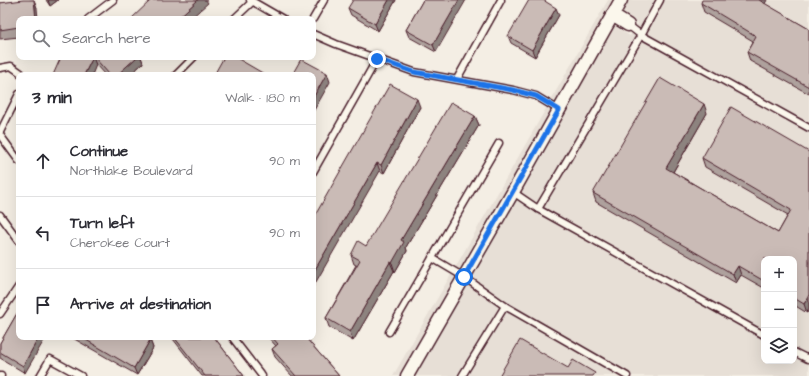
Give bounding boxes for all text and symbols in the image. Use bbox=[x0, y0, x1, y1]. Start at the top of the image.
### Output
search box bbox=[16, 16, 316, 60]
icon: search bbox=[30, 27, 52, 49]
text: Search here bbox=[62, 28, 151, 49]
route end bbox=[368, 50, 386, 68]
text: 3 min bbox=[32, 86, 72, 110]
text: Walk · 180 m bbox=[225, 89, 300, 107]
text: Continue bbox=[70, 141, 128, 162]
icon: ahead bbox=[32, 150, 54, 172]
text: 90 m bbox=[269, 152, 300, 170]
text: Northlake Boulevard bbox=[70, 162, 193, 180]
text: Turn left bbox=[70, 213, 134, 234]
icon: left bbox=[32, 222, 54, 244]
text: 90 m bbox=[269, 224, 300, 242]
text: Cherokee Court bbox=[70, 234, 170, 252]
map controls bbox=[761, 256, 797, 364]
button: + bbox=[761, 256, 797, 292]
route start bbox=[455, 268, 473, 286]
button: − bbox=[761, 292, 797, 328]
icon: arrive bbox=[32, 294, 54, 316]
text: Arrive at destination bbox=[70, 294, 211, 315]
button: layers bbox=[761, 328, 797, 364]

